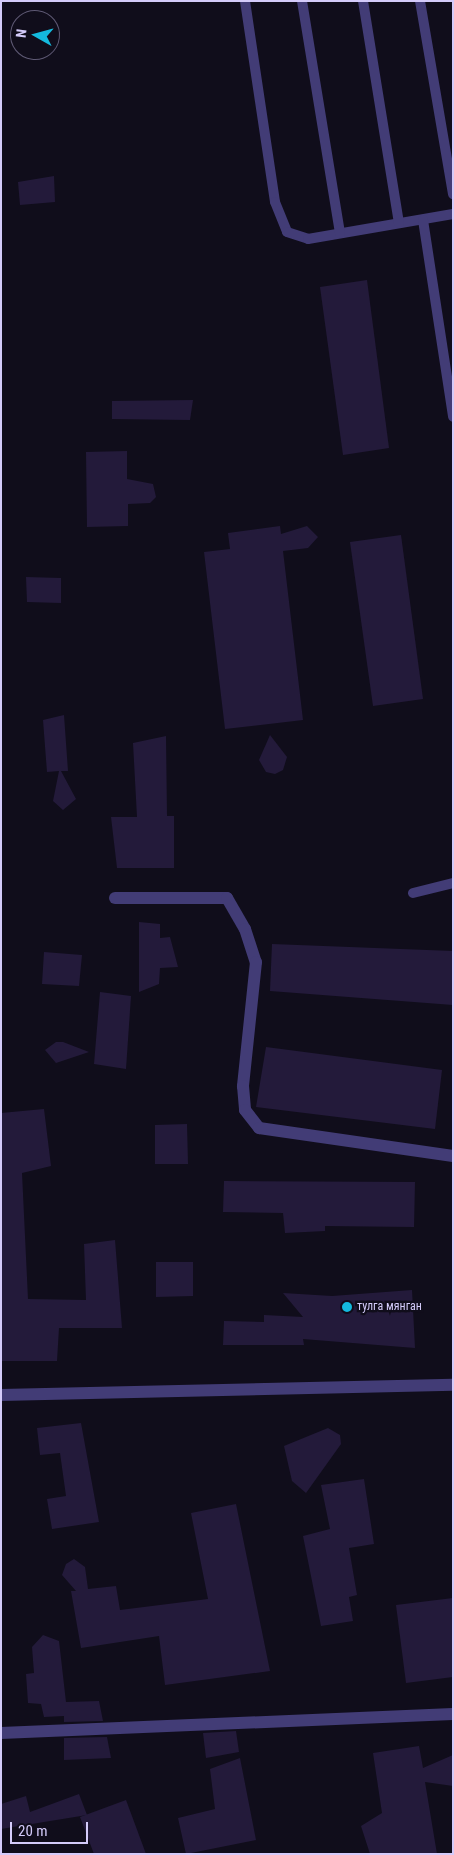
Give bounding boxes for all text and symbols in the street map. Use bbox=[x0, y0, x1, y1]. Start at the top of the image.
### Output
north arrow bbox=[10, 10, 60, 60]
text: N bbox=[13, 28, 30, 39]
place label: тулга мянган bbox=[357, 1300, 422, 1314]
marker: тулга мянган bbox=[341, 1301, 353, 1313]
scale bar bbox=[12, 1812, 90, 1844]
text: 20 m bbox=[18, 1822, 48, 1840]

